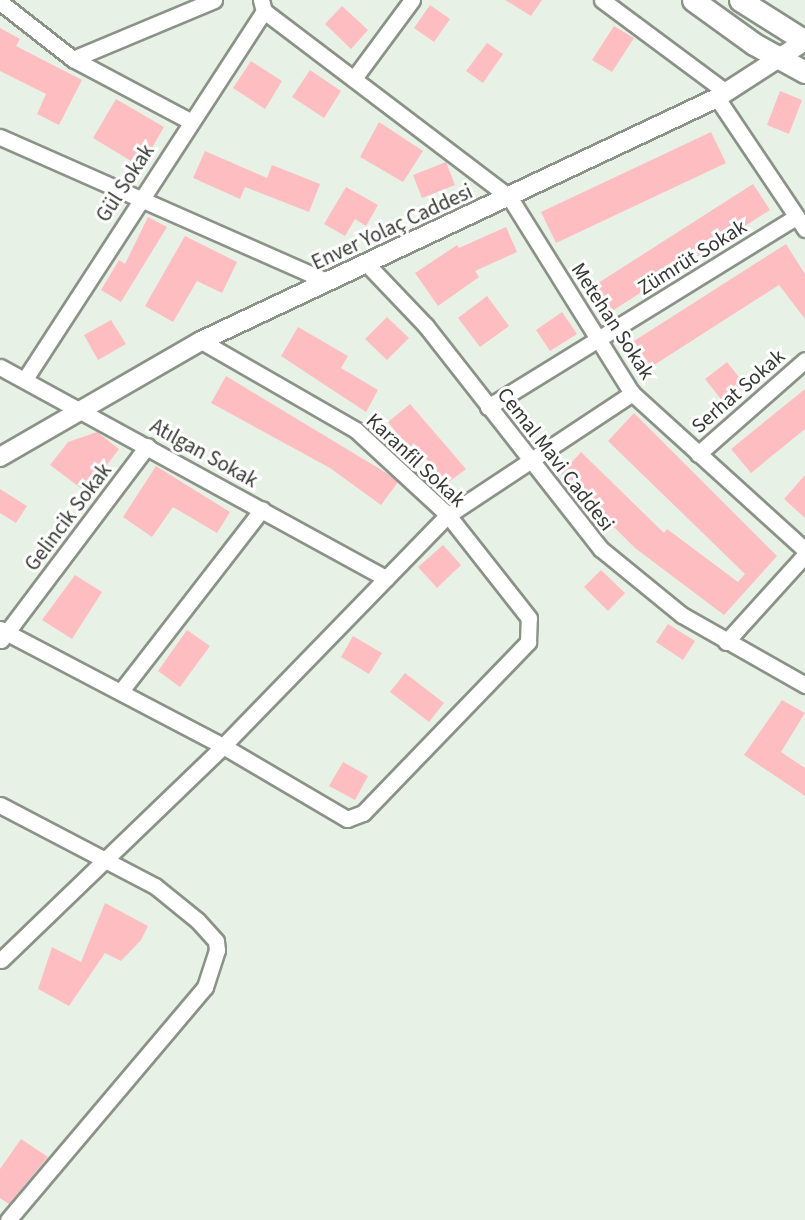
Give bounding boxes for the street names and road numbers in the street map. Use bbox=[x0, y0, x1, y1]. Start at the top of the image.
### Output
street label: Gül Sokak bbox=[91, 139, 159, 227]
street label: Enver Yolaç Caddesi bbox=[308, 179, 476, 275]
street label: Zümrüt Sokak bbox=[633, 214, 751, 300]
street label: Metehan Sokak bbox=[566, 258, 660, 384]
street label: Serhat Sokak bbox=[686, 344, 790, 438]
street label: Cemal Mavi Caddesi bbox=[492, 382, 620, 536]
street label: Karanfil Sokak bbox=[361, 408, 471, 512]
street label: Atılgan Sokak bbox=[146, 413, 262, 493]
street label: Gelincik Sokak bbox=[19, 458, 117, 576]

